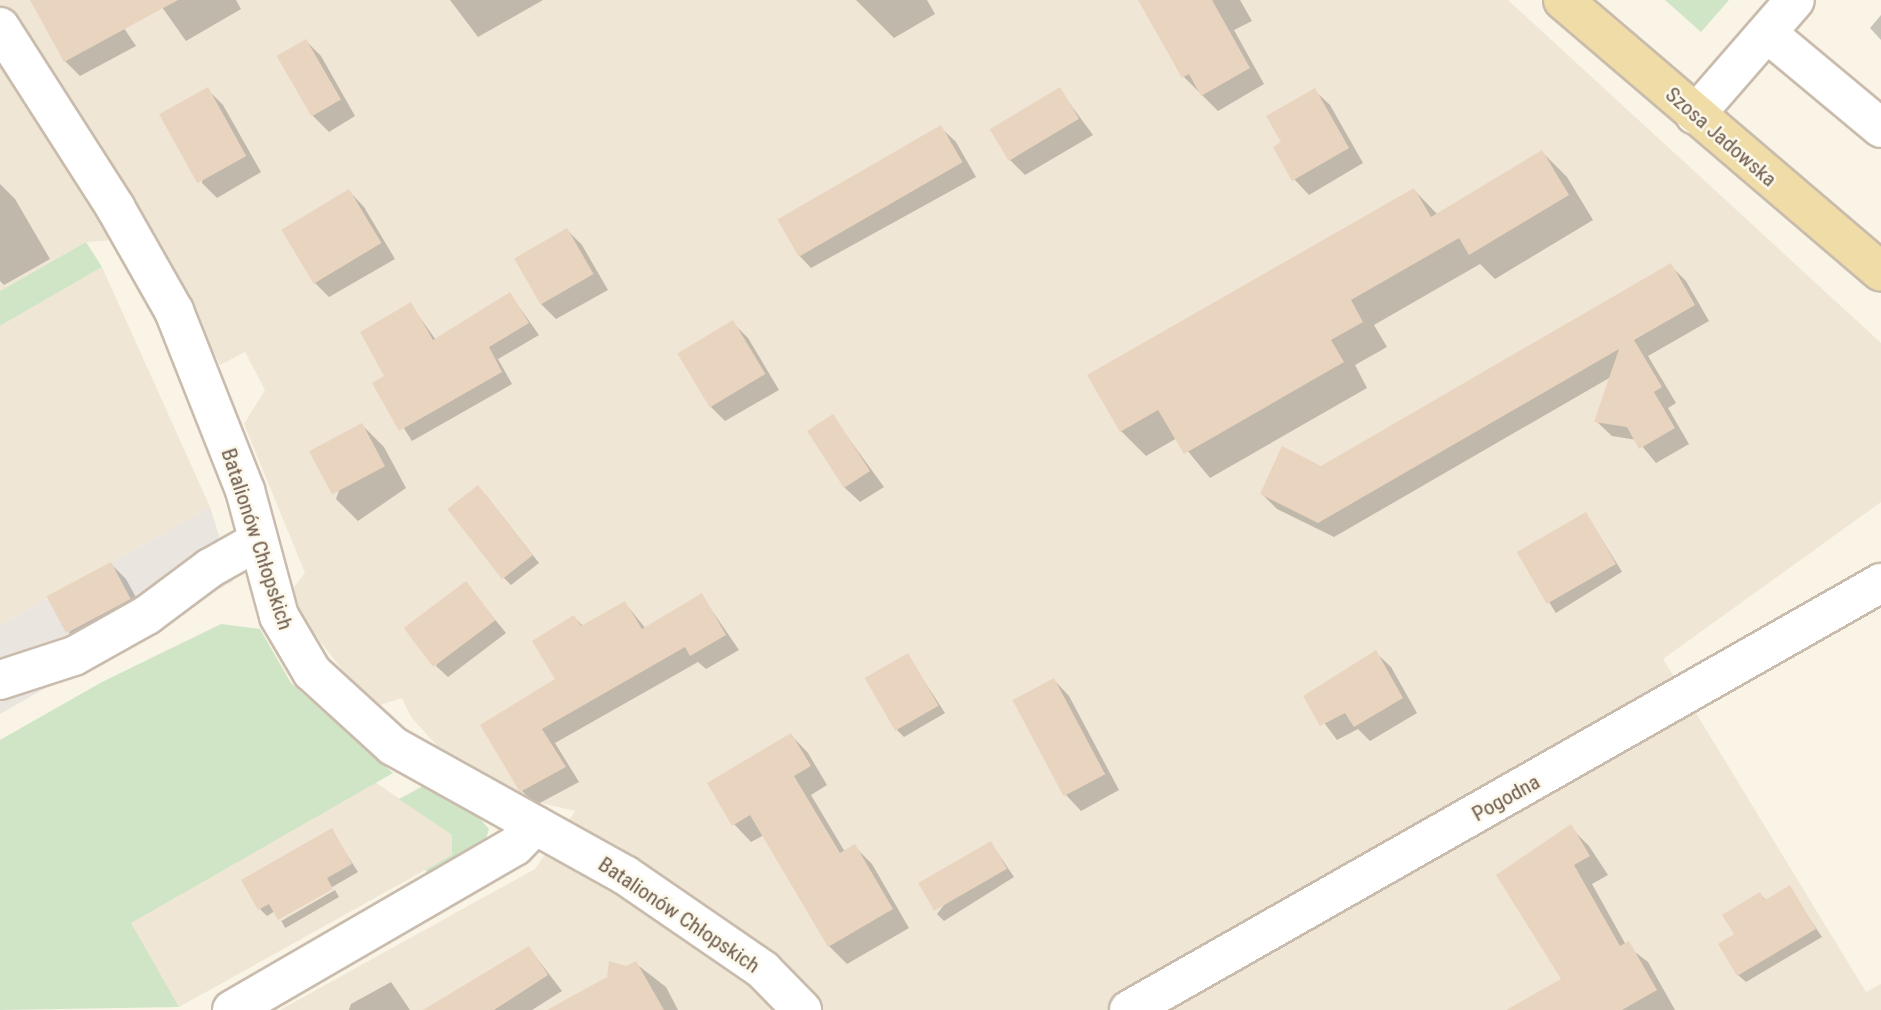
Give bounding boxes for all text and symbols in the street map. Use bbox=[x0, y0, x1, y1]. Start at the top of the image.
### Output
street label: Szosa Jadowska bbox=[1660, 82, 1782, 192]
street label: Batalionów Chłopskich bbox=[216, 445, 298, 633]
street label: Pogodna bbox=[1468, 769, 1544, 827]
street label: Batalionów Chłopskich bbox=[594, 852, 764, 978]

